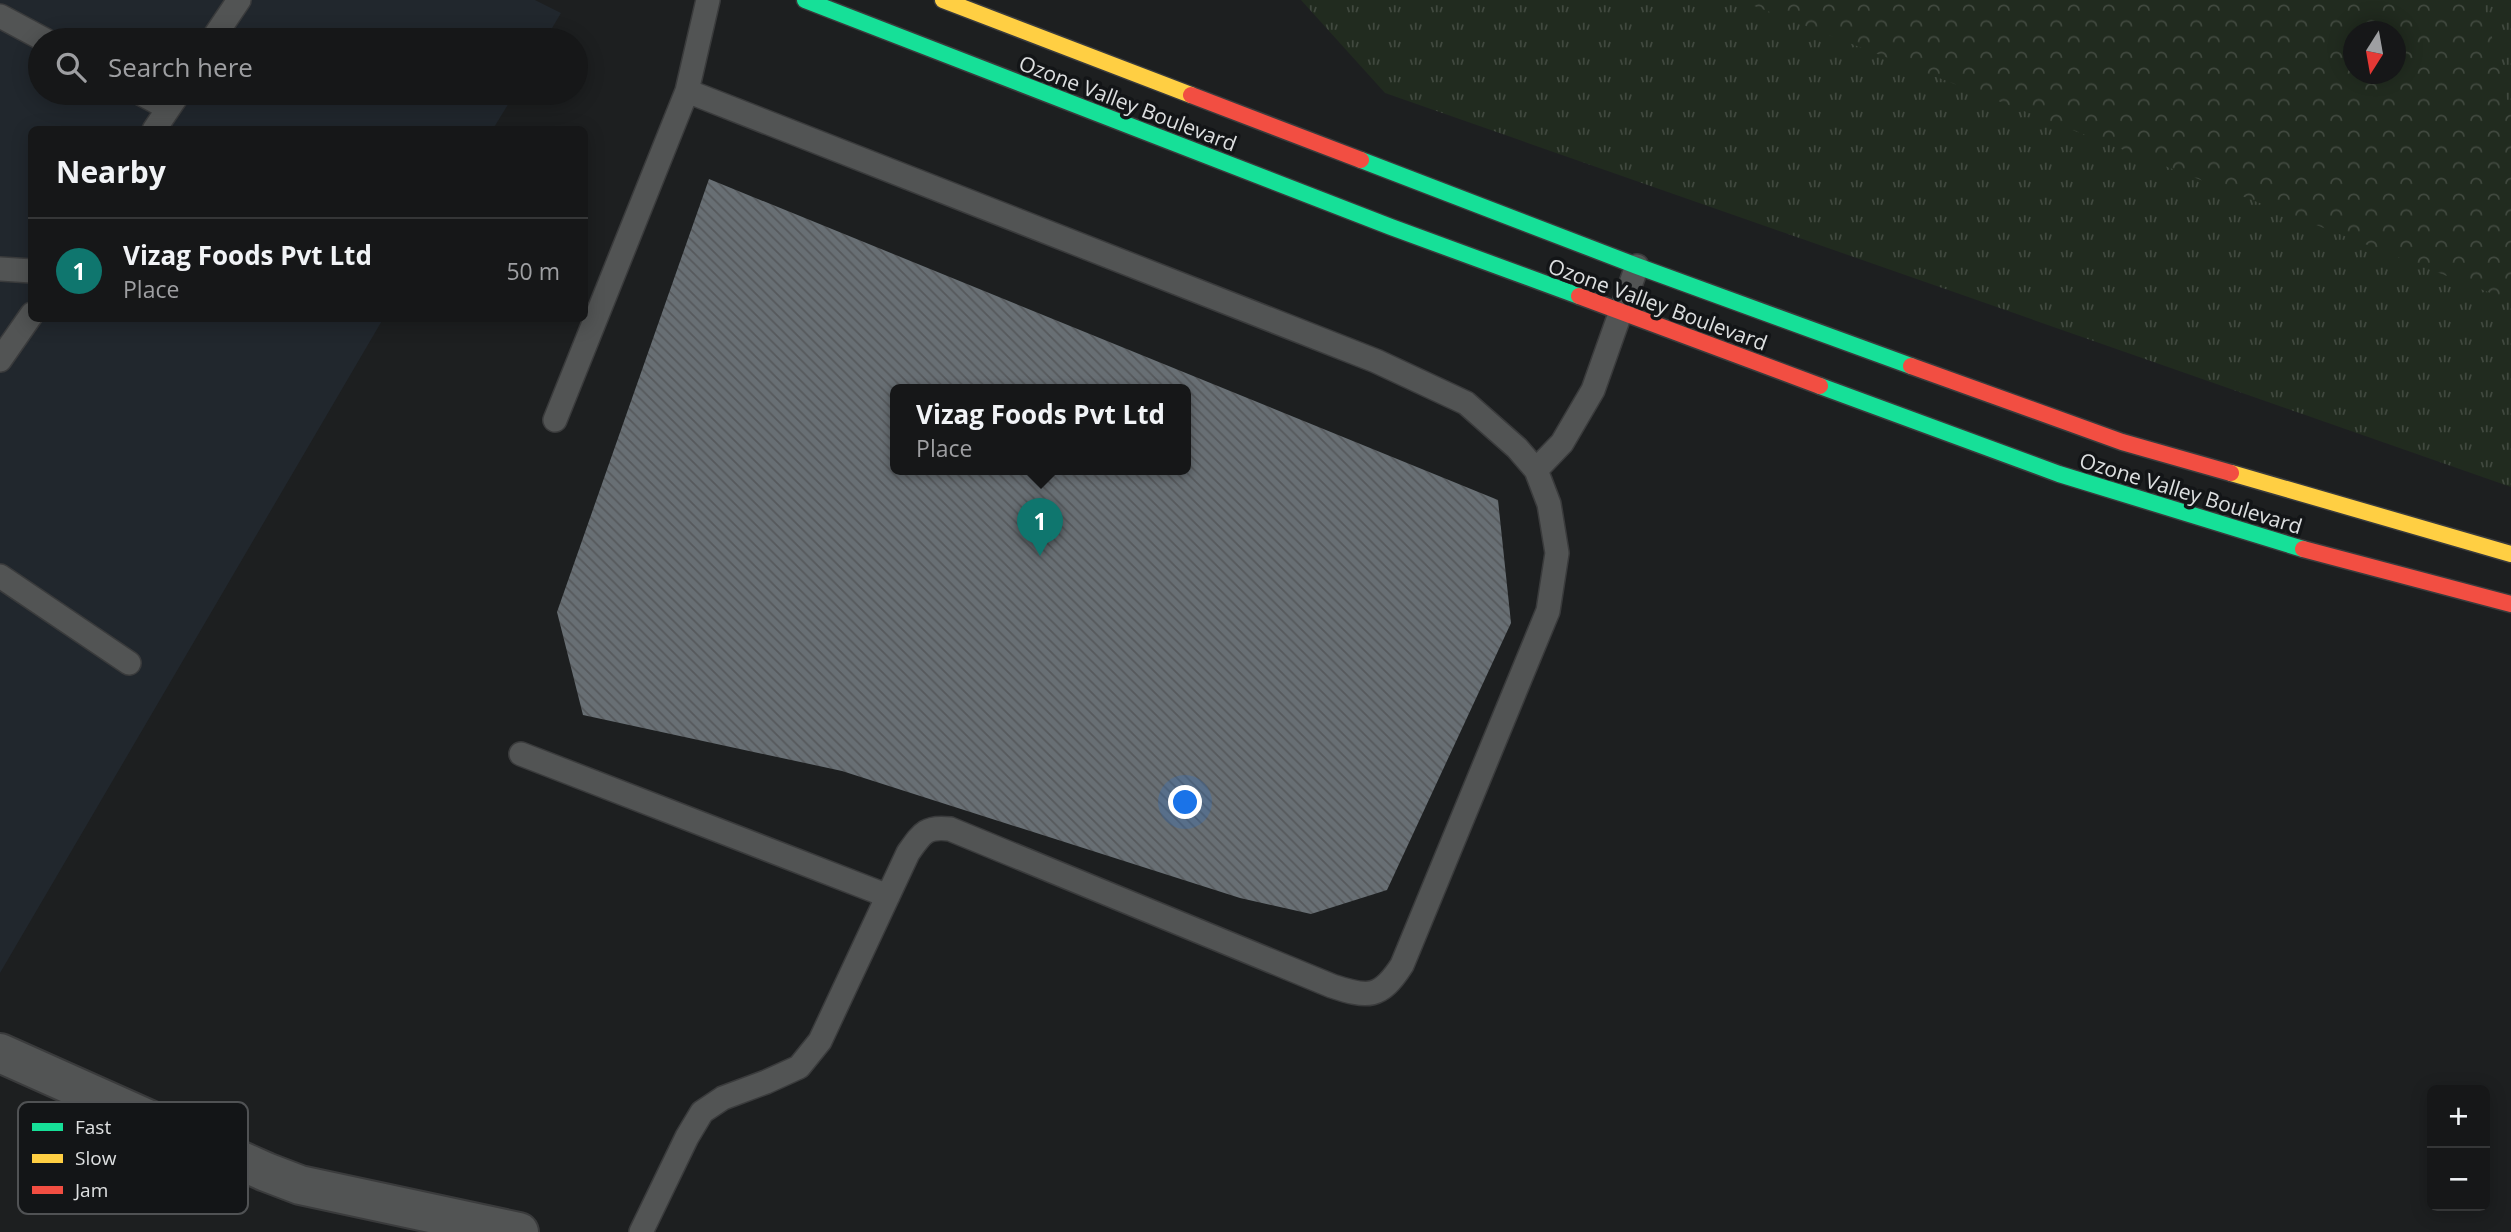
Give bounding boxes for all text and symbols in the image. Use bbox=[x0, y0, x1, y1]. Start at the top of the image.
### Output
north arrow bbox=[2343, 21, 2406, 84]
search box bbox=[28, 28, 588, 105]
icon: search bbox=[52, 48, 90, 86]
street label: Ozone Valley Boulevard bbox=[1015, 48, 1241, 158]
text: Search here bbox=[108, 49, 253, 85]
text: Nearby bbox=[56, 151, 166, 192]
text: Vizag Foods Pvt Ltd bbox=[123, 237, 372, 273]
street label: Ozone Valley Boulevard bbox=[1545, 251, 1771, 357]
text: 1 bbox=[72, 255, 86, 287]
text: 50 m bbox=[506, 255, 560, 287]
text: Place bbox=[123, 273, 179, 305]
popup bbox=[890, 384, 1191, 475]
text: Vizag Foods Pvt Ltd bbox=[916, 396, 1165, 432]
text: Place bbox=[916, 432, 972, 464]
street label: Ozone Valley Boulevard bbox=[2076, 446, 2306, 540]
pin: 1 bbox=[1017, 498, 1063, 556]
your location bbox=[1168, 785, 1202, 819]
map controls bbox=[2427, 1085, 2490, 1211]
button: + bbox=[2427, 1085, 2490, 1148]
legend bbox=[18, 1102, 248, 1214]
text: Fast bbox=[75, 1114, 111, 1140]
text: Slow bbox=[75, 1145, 117, 1171]
button: − bbox=[2427, 1148, 2490, 1211]
text: Jam bbox=[73, 1177, 108, 1203]

